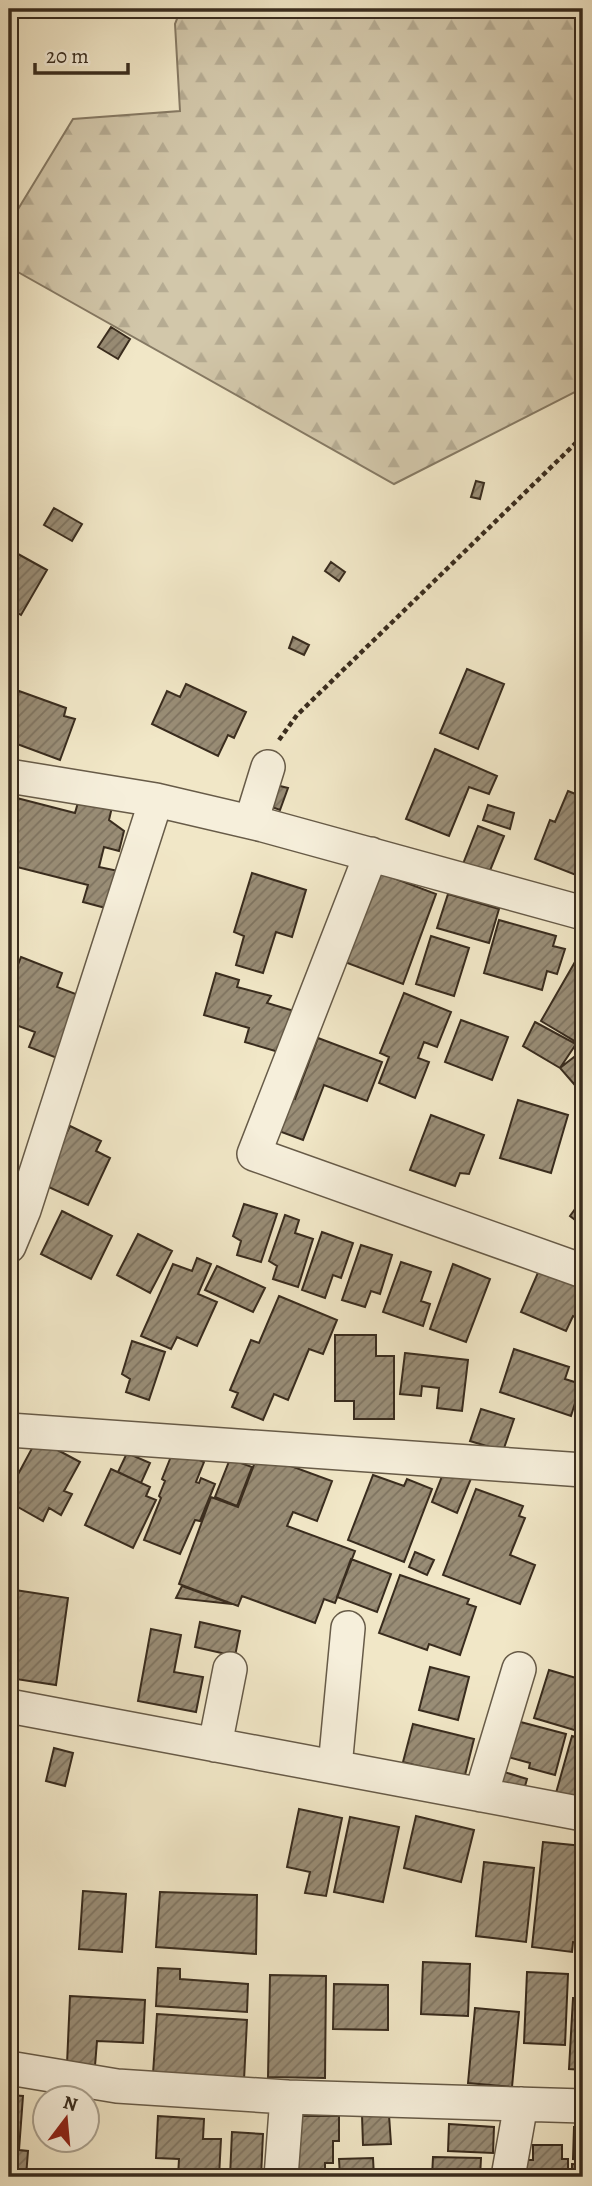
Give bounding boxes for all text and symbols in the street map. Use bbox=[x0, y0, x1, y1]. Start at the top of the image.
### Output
scale bar bbox=[35, 32, 128, 76]
text: 20 m bbox=[46, 42, 89, 70]
north arrow bbox=[32, 2084, 102, 2154]
text: N bbox=[60, 2089, 81, 2118]

